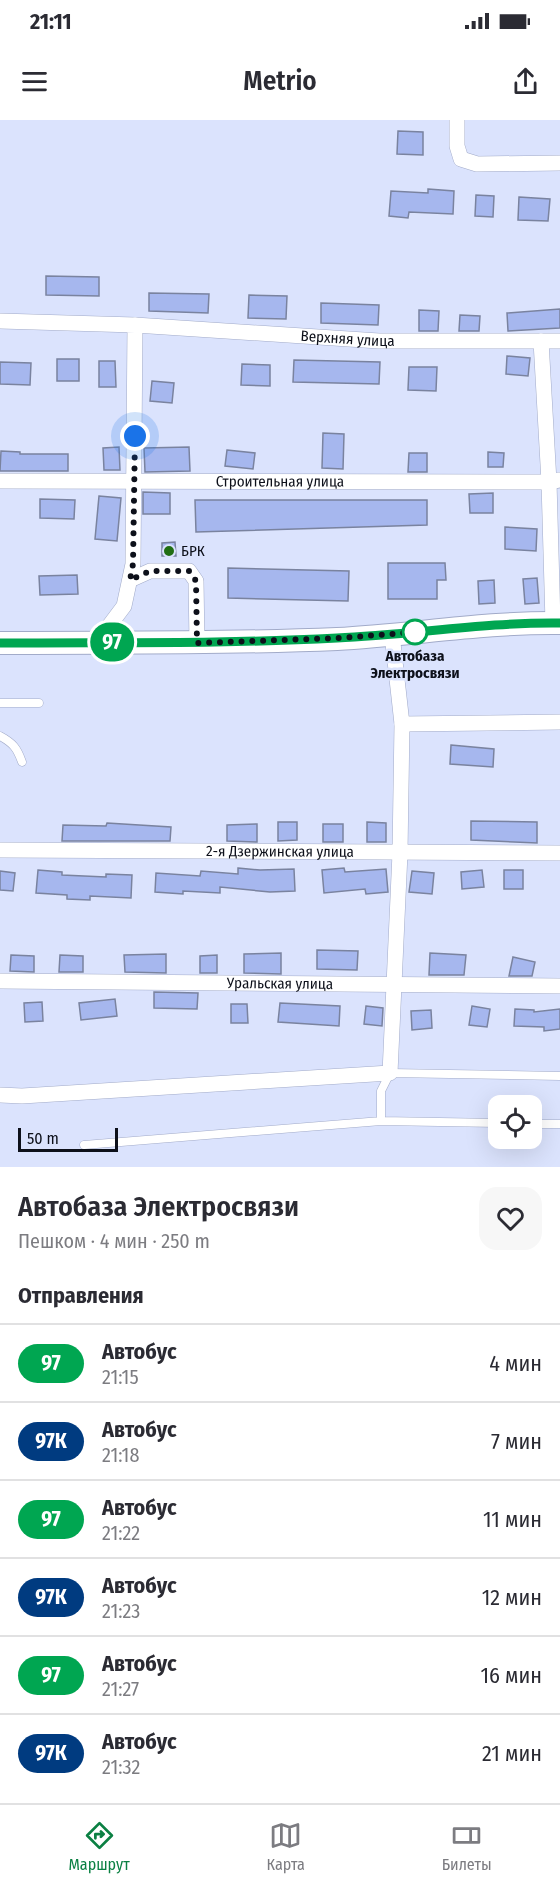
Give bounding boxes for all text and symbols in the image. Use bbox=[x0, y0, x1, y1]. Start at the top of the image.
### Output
text: 21:11 bbox=[30, 8, 72, 35]
icon: menu bbox=[18, 65, 51, 98]
text: Metrio bbox=[243, 65, 317, 97]
icon: share bbox=[509, 65, 542, 98]
street label: Верхняя улица bbox=[300, 327, 395, 350]
your location bbox=[120, 421, 150, 451]
street label: Строительная улица bbox=[216, 472, 344, 491]
place label: БРК bbox=[181, 542, 205, 560]
marker: БРК bbox=[162, 544, 176, 558]
marker: Автобаза Электросвязи bbox=[402, 619, 428, 645]
line badge: 97 bbox=[85, 622, 139, 662]
text: 97 bbox=[102, 629, 122, 655]
place label: Автобаза Электросвязи bbox=[370, 647, 460, 682]
street label: 2-я Дзержинская улица bbox=[206, 842, 354, 861]
street label: Уральская улица bbox=[226, 974, 333, 993]
map controls bbox=[488, 1095, 542, 1149]
button: locate bbox=[488, 1095, 542, 1149]
scale bar bbox=[18, 1125, 118, 1152]
text: 50 m bbox=[27, 1129, 59, 1148]
button: heart bbox=[479, 1187, 542, 1250]
text: Автобаза Электросвязи bbox=[18, 1190, 299, 1223]
text: Пешком · 4 мин · 250 m bbox=[18, 1229, 210, 1253]
text: Отправления bbox=[18, 1282, 144, 1309]
text: Автобус bbox=[102, 1338, 177, 1365]
text: 97 bbox=[41, 1350, 61, 1376]
text: 4 мин bbox=[489, 1350, 542, 1377]
text: 21:15 bbox=[102, 1365, 139, 1389]
text: Автобус bbox=[102, 1416, 177, 1443]
text: 97К bbox=[35, 1428, 67, 1454]
text: 7 мин bbox=[491, 1428, 542, 1455]
text: 21:18 bbox=[102, 1443, 139, 1467]
text: Автобус bbox=[102, 1494, 177, 1521]
text: 97 bbox=[41, 1506, 61, 1532]
text: 11 мин bbox=[483, 1506, 542, 1533]
text: 21:22 bbox=[102, 1521, 140, 1545]
text: Автобус bbox=[102, 1572, 177, 1599]
text: 97К bbox=[35, 1584, 67, 1610]
text: 12 мин bbox=[482, 1584, 542, 1611]
text: 21:23 bbox=[102, 1599, 140, 1623]
text: Автобус bbox=[102, 1650, 177, 1677]
text: 97 bbox=[41, 1662, 61, 1688]
text: 16 мин bbox=[480, 1662, 542, 1689]
text: 21:27 bbox=[102, 1677, 139, 1701]
text: Автобус bbox=[102, 1728, 177, 1755]
text: 97К bbox=[35, 1740, 67, 1766]
text: 21 мин bbox=[482, 1740, 542, 1767]
text: 21:32 bbox=[102, 1755, 140, 1779]
tab: Маршрут bbox=[68, 1819, 130, 1874]
tab: Карта bbox=[267, 1819, 305, 1874]
tab: Билеты bbox=[442, 1819, 492, 1874]

